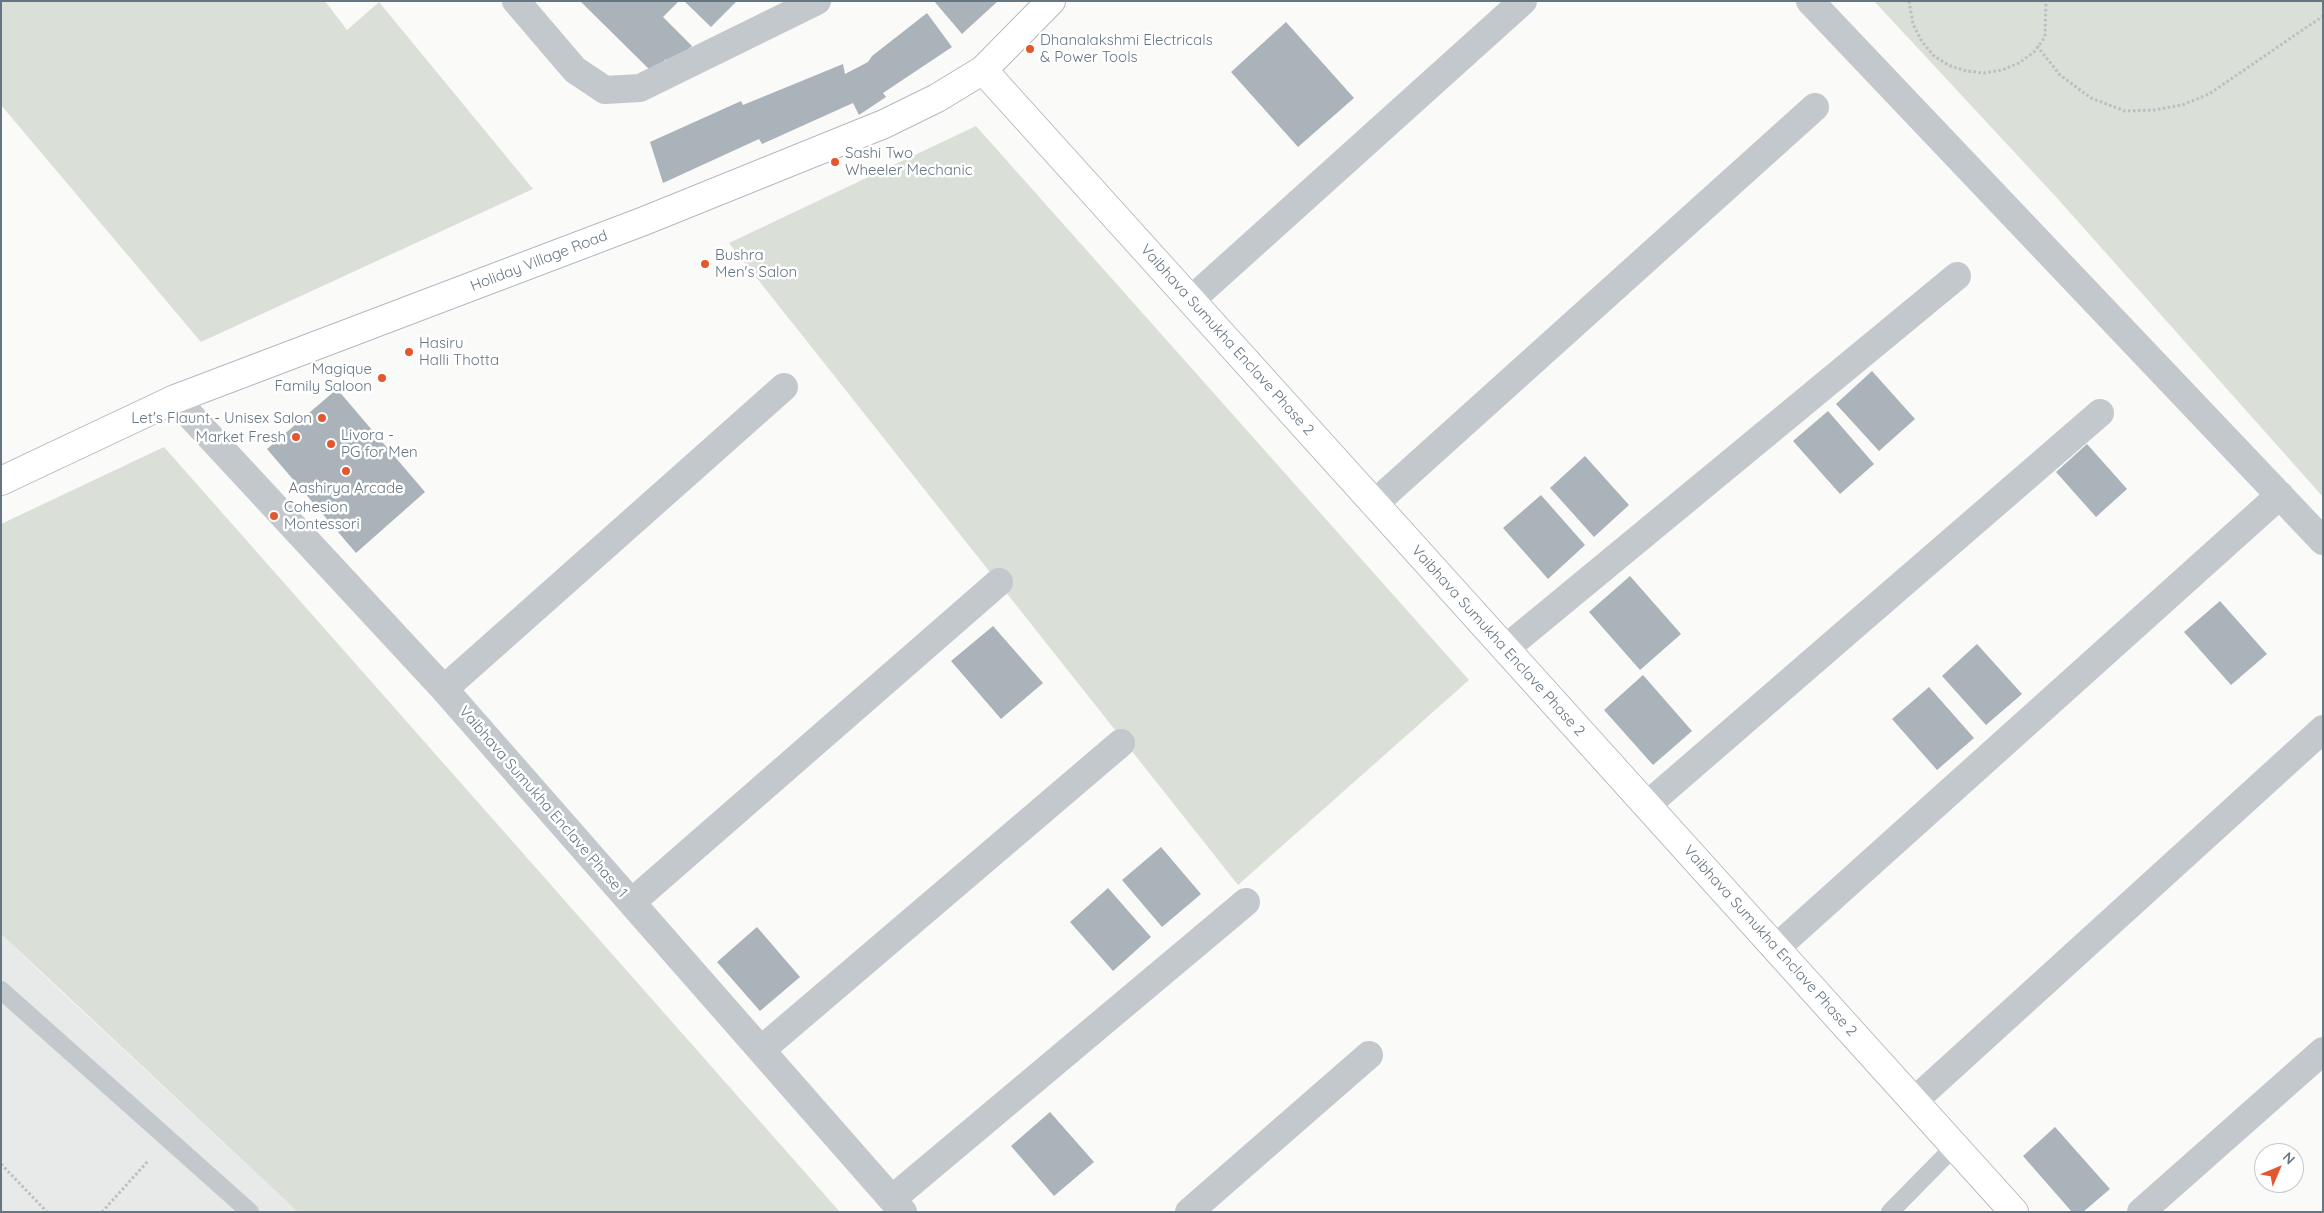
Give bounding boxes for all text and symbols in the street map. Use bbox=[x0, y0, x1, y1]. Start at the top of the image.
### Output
place label: Dhanalakshmi Electricals & Power Tools bbox=[1040, 31, 1213, 66]
marker: Dhanalakshmi Electricals & Power Tools bbox=[1024, 43, 1036, 55]
place label: Sashi Two Wheeler Mechanic bbox=[845, 144, 973, 179]
marker: Sashi Two Wheeler Mechanic bbox=[829, 156, 841, 168]
street label: Holiday Village Road bbox=[468, 227, 610, 295]
street label: Vaibhava Sumukha Enclave Phase 2 bbox=[1136, 241, 1318, 439]
place label: Bushra Men's Salon bbox=[715, 246, 797, 281]
marker: Bushra Men's Salon bbox=[699, 258, 711, 270]
place label: Hasiru Halli Thotta bbox=[419, 334, 499, 369]
marker: Hasiru Halli Thotta bbox=[403, 346, 415, 358]
place label: Magique Family Saloon bbox=[274, 360, 372, 395]
marker: Magique Family Saloon bbox=[376, 372, 388, 384]
place label: Let's Flaunt - Unisex Salon bbox=[131, 409, 312, 427]
marker: Let's Flaunt - Unisex Salon bbox=[316, 412, 328, 424]
place label: Livora - PG for Men bbox=[341, 426, 418, 461]
place label: Market Fresh bbox=[196, 428, 286, 446]
marker: Market Fresh bbox=[290, 431, 302, 443]
marker: Livora - PG for Men bbox=[325, 438, 337, 450]
marker: Aashirya Arcade bbox=[340, 465, 352, 477]
place label: Aashirya Arcade bbox=[289, 479, 403, 497]
place label: Cohesion Montessori bbox=[284, 498, 360, 533]
marker: Cohesion Montessori bbox=[268, 510, 280, 522]
street label: Vaibhava Sumukha Enclave Phase 2 bbox=[1407, 542, 1589, 740]
street label: Vaibhava Sumukha Enclave Phase 1 bbox=[455, 703, 631, 901]
street label: Vaibhava Sumukha Enclave Phase 2 bbox=[1679, 842, 1861, 1040]
north arrow bbox=[2254, 1143, 2304, 1193]
text: N bbox=[2279, 1148, 2299, 1168]

